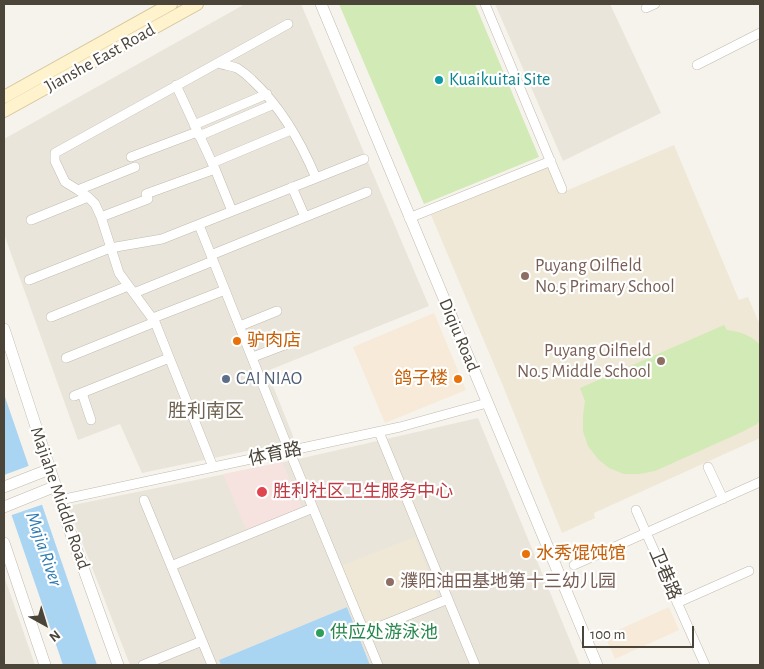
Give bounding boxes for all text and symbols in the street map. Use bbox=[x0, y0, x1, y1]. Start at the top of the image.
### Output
street label: Jianshe East Road bbox=[41, 19, 159, 97]
place label: Kuaikuitai Site bbox=[449, 69, 550, 91]
marker: Kuaikuitai Site bbox=[433, 74, 445, 86]
place label: Puyang Oilfield No.5 Primary School bbox=[535, 255, 675, 298]
marker: Puyang Oilfield No.5 Primary School bbox=[519, 270, 531, 282]
street label: Diqiu Road bbox=[434, 295, 484, 375]
place label: 驴肉店 bbox=[247, 330, 301, 352]
marker: 驴肉店 bbox=[231, 335, 243, 347]
place label: Puyang Oilfield No.5 Middle School bbox=[517, 340, 651, 382]
marker: Puyang Oilfield No.5 Middle School bbox=[655, 355, 667, 367]
place label: CAI NIAO bbox=[236, 368, 302, 390]
place label: 鸽子楼 bbox=[394, 368, 448, 390]
marker: CAI NIAO bbox=[220, 373, 232, 385]
marker: 鸽子楼 bbox=[452, 373, 464, 385]
district label: 胜利南区 bbox=[168, 400, 244, 422]
street label: Majiahe Middle Road bbox=[26, 424, 94, 572]
street label: 体育路 bbox=[246, 438, 304, 470]
place label: 胜利社区卫生服务中心 bbox=[273, 481, 453, 503]
marker: 胜利社区卫生服务中心 bbox=[255, 485, 269, 499]
water label: Majia River bbox=[21, 509, 67, 589]
place label: 水秀馄饨馆 bbox=[536, 543, 626, 565]
street label: 卫巷路 bbox=[645, 545, 685, 603]
marker: 水秀馄饨馆 bbox=[520, 548, 532, 560]
place label: 濮阳油田基地第十三幼儿园 bbox=[400, 571, 616, 593]
marker: 濮阳油田基地第十三幼儿园 bbox=[384, 576, 396, 588]
north arrow bbox=[20, 599, 70, 649]
scale bar bbox=[584, 616, 696, 648]
place label: 供应处游泳池 bbox=[330, 622, 438, 644]
text: N bbox=[46, 627, 63, 644]
marker: 供应处游泳池 bbox=[314, 627, 326, 639]
text: 100 m bbox=[590, 627, 625, 642]

